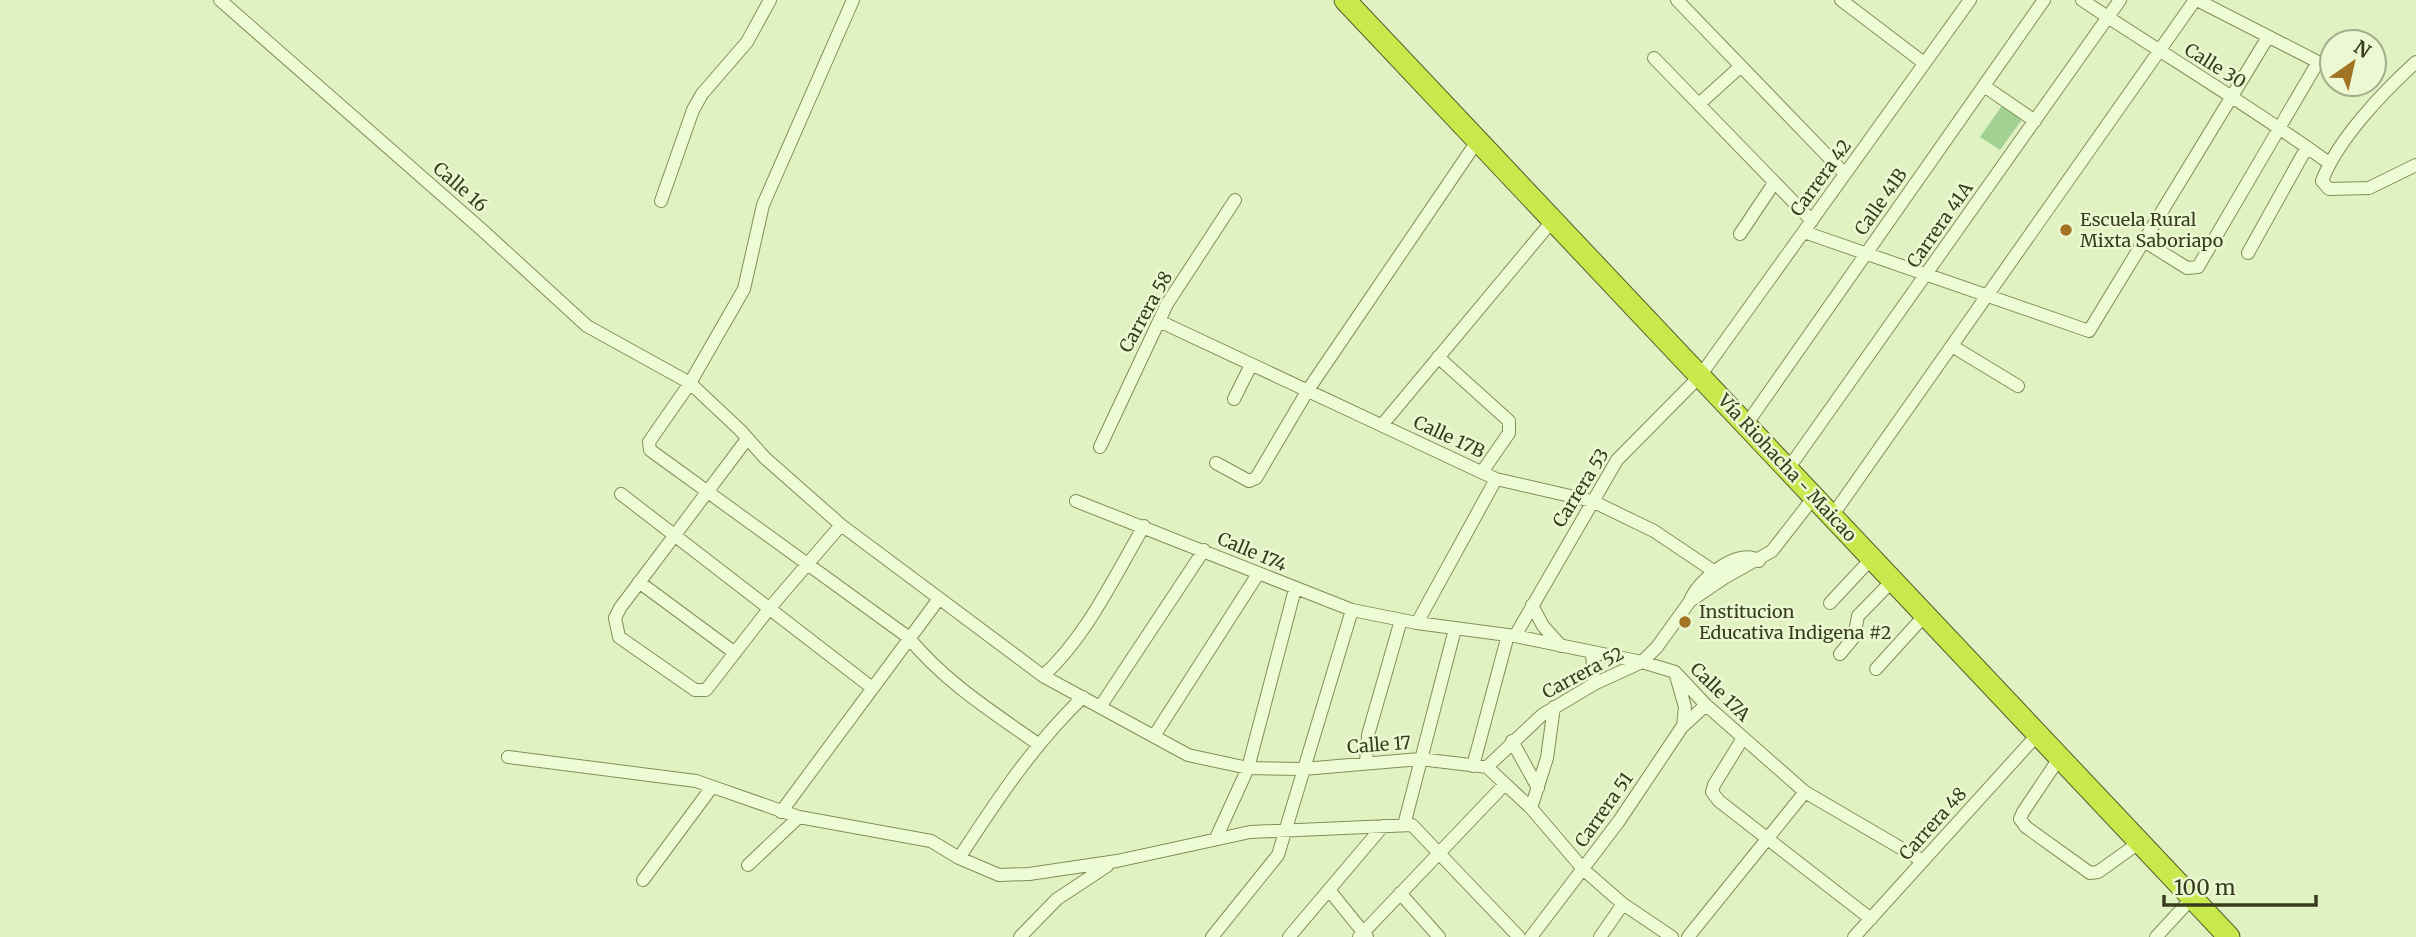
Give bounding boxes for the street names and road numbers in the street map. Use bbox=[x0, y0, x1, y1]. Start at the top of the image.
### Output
street label: Calle 30 bbox=[2180, 38, 2250, 93]
street label: Carrera 42 bbox=[1785, 135, 1856, 221]
street label: Calle 16 bbox=[428, 157, 492, 217]
street label: Calle 41B bbox=[1849, 164, 1912, 240]
street label: Carrera 41A bbox=[1902, 177, 1978, 272]
street label: Carrera 58 bbox=[1114, 267, 1177, 356]
street label: Vía Riohacha - Maicao bbox=[1712, 388, 1862, 546]
street label: Calle 17B bbox=[1410, 410, 1488, 463]
street label: Carrera 53 bbox=[1547, 444, 1614, 531]
street label: Calle 174 bbox=[1214, 527, 1290, 576]
street label: Carrera 52 bbox=[1538, 642, 1627, 704]
street label: Calle 17A bbox=[1685, 657, 1755, 726]
street label: Calle 17 bbox=[1346, 731, 1412, 758]
street label: Carrera 51 bbox=[1569, 768, 1638, 852]
street label: Carrera 48 bbox=[1894, 782, 1971, 865]

